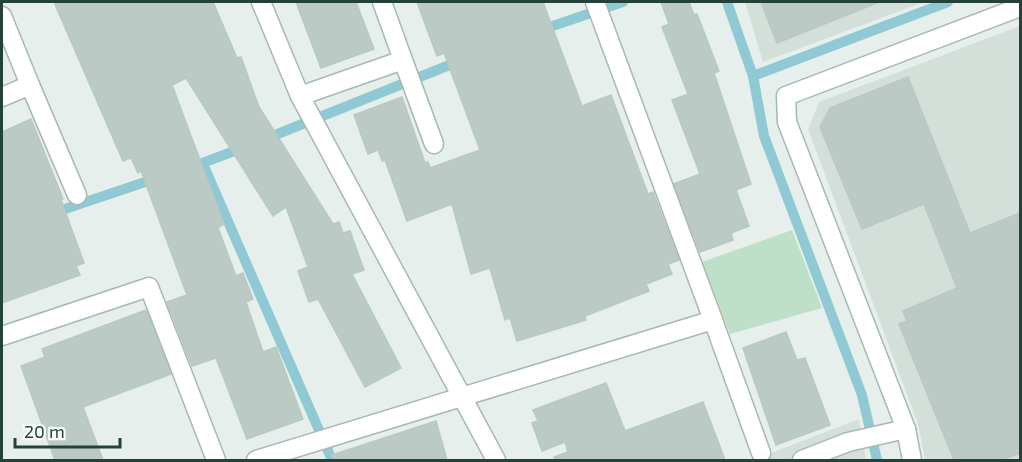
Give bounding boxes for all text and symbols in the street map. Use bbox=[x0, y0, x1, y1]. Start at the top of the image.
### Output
scale bar bbox=[15, 411, 120, 449]
text: 20 m bbox=[24, 420, 65, 442]

